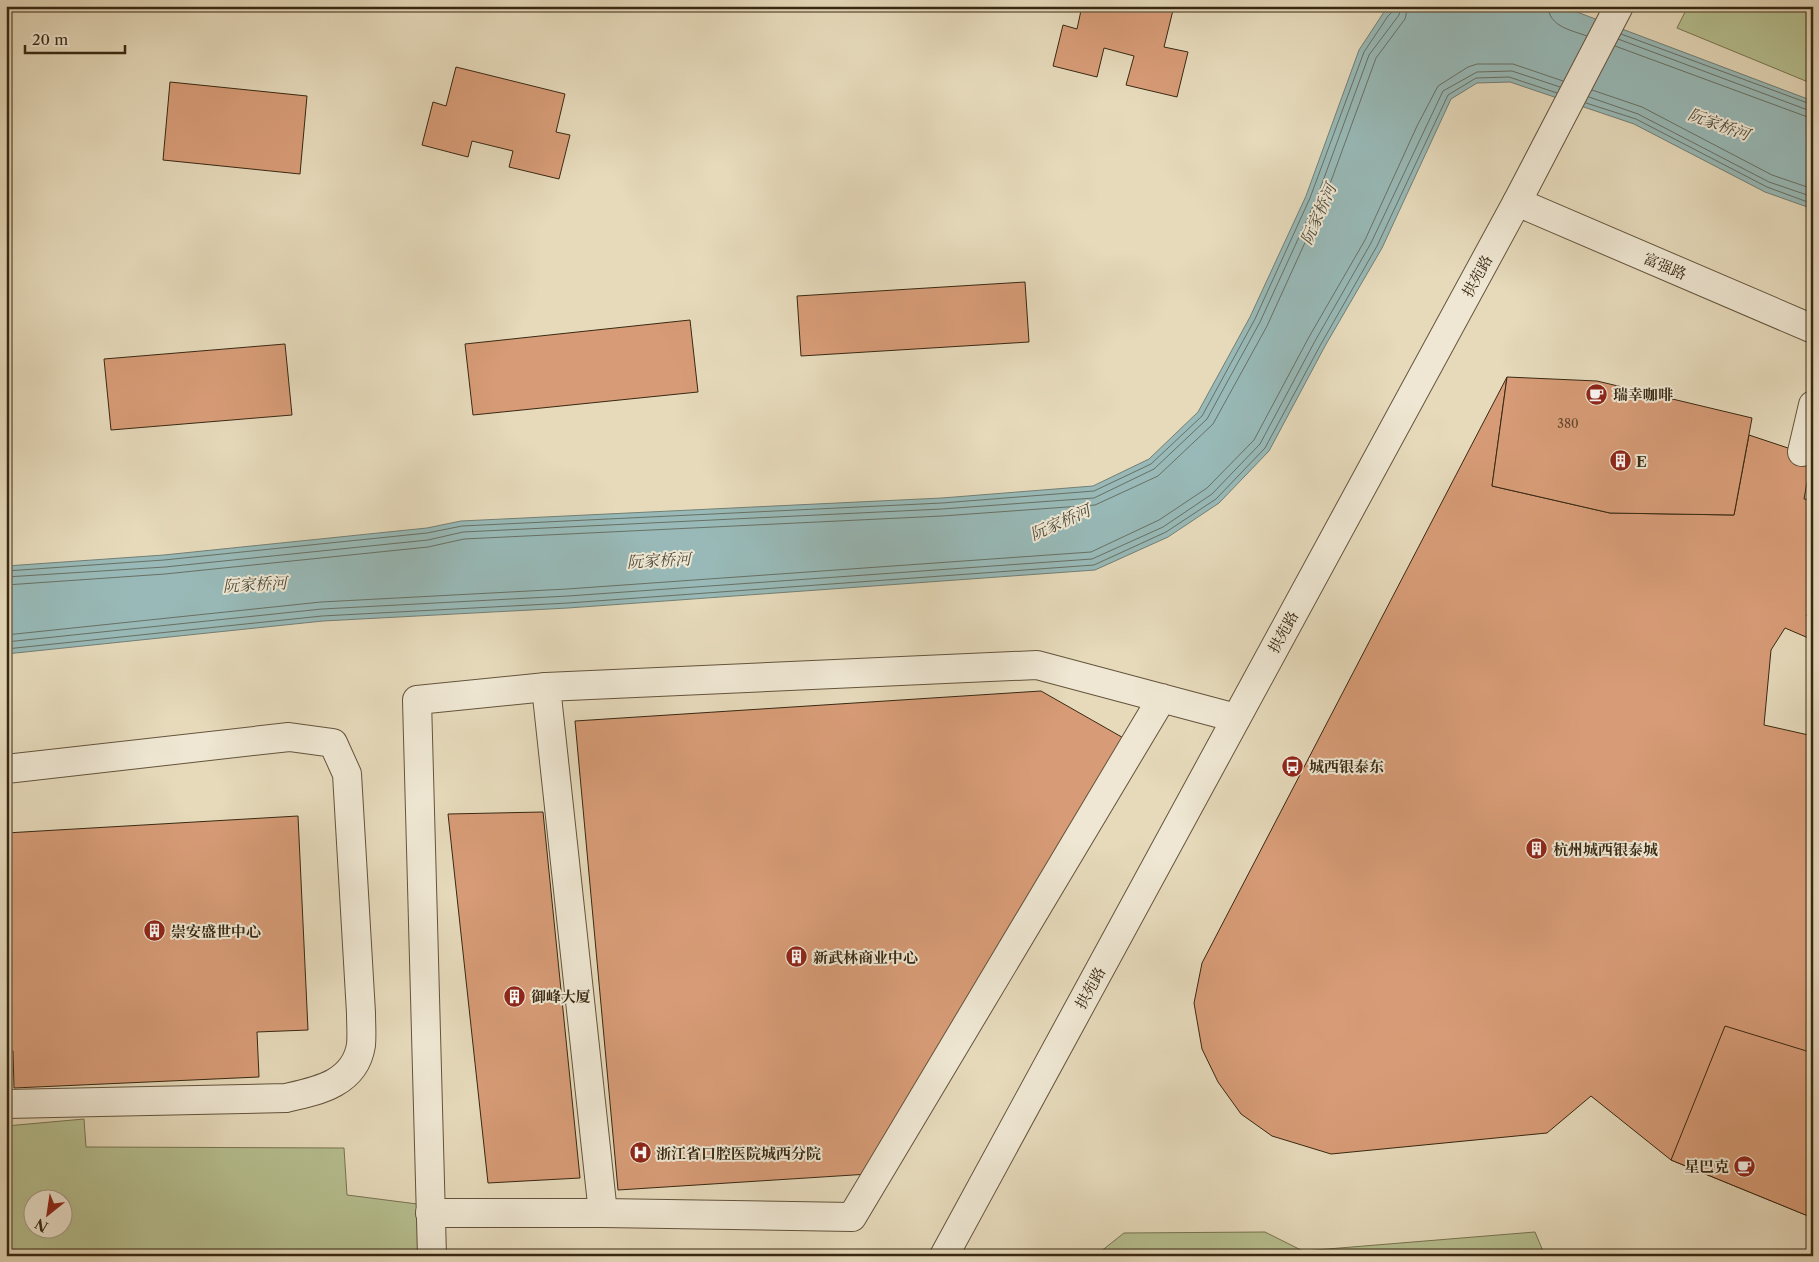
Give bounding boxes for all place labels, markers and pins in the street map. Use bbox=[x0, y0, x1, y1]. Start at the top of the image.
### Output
cafe icon: 瑞幸咖啡 bbox=[1585, 382, 1609, 406]
place label: 瑞幸咖啡 bbox=[1613, 385, 1673, 404]
building icon: E bbox=[1608, 449, 1632, 473]
place label: E bbox=[1636, 452, 1647, 471]
bus stop icon: 城西银泰东 bbox=[1281, 754, 1305, 778]
place label: 城西银泰东 bbox=[1309, 757, 1384, 776]
building icon: 杭州城西银泰城 bbox=[1525, 837, 1549, 861]
place label: 杭州城西银泰城 bbox=[1553, 840, 1658, 859]
building icon: 崇安盛世中心 bbox=[143, 919, 167, 943]
place label: 崇安盛世中心 bbox=[171, 922, 261, 941]
building icon: 新武林商业中心 bbox=[785, 945, 809, 969]
place label: 新武林商业中心 bbox=[813, 948, 918, 967]
building icon: 御峰大厦 bbox=[503, 984, 527, 1008]
place label: 御峰大厦 bbox=[531, 987, 591, 1006]
hospital icon: 浙江省口腔医院城西分院 bbox=[628, 1141, 652, 1165]
place label: 浙江省口腔医院城西分院 bbox=[656, 1144, 821, 1163]
cafe icon: 星巴克 bbox=[1733, 1154, 1757, 1178]
place label: 星巴克 bbox=[1684, 1157, 1729, 1176]

